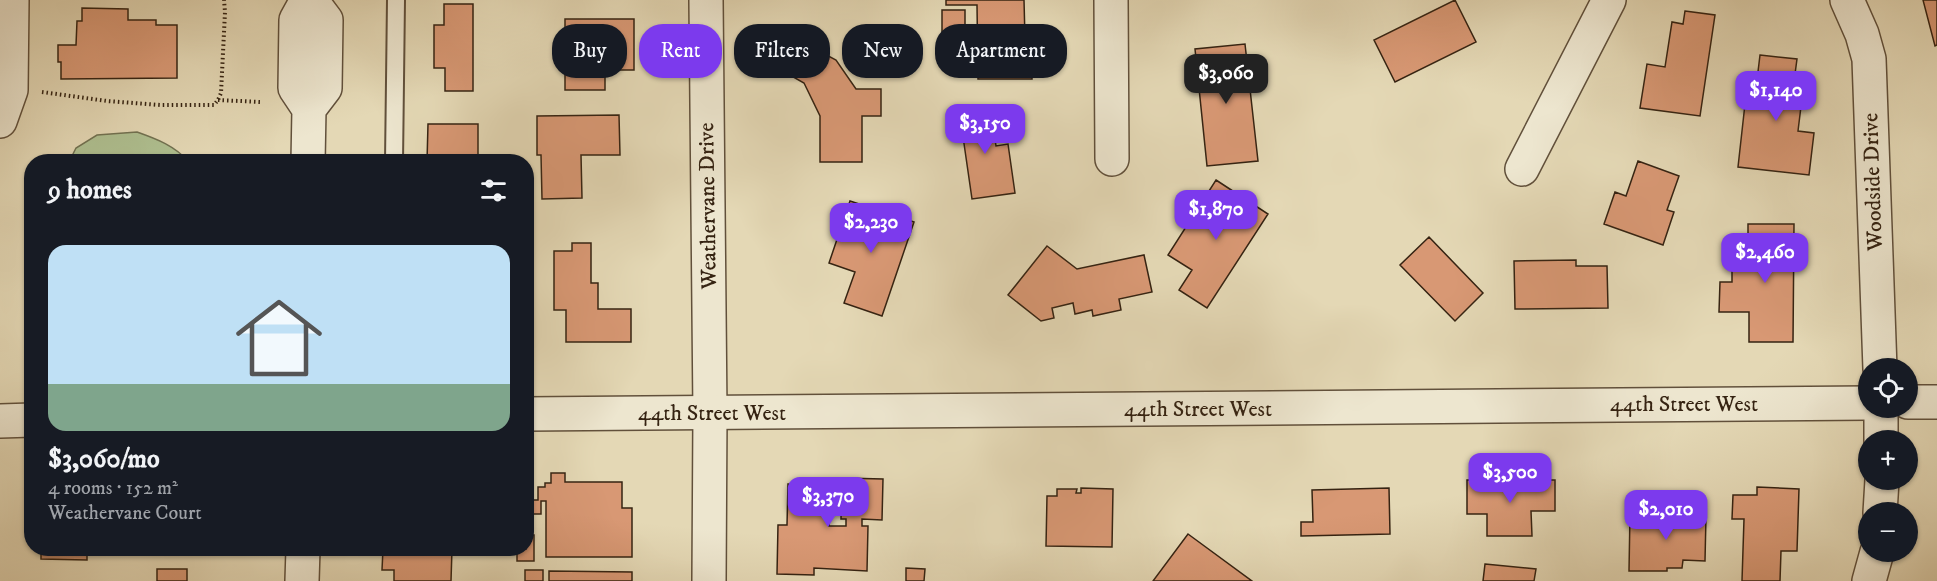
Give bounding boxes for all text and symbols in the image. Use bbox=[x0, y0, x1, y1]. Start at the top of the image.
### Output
chip: Buy bbox=[552, 24, 627, 78]
chip: Rent bbox=[639, 24, 722, 78]
chip: Filters bbox=[734, 24, 830, 78]
chip: New bbox=[842, 24, 923, 78]
chip: Apartment bbox=[935, 24, 1067, 78]
pin: $3,060 bbox=[1177, 54, 1275, 105]
text: $3,060 bbox=[1198, 61, 1254, 86]
pin: $1,140 bbox=[1727, 71, 1825, 122]
text: $1,140 bbox=[1749, 78, 1803, 103]
pin: $3,150 bbox=[936, 104, 1034, 155]
text: $3,150 bbox=[959, 111, 1011, 136]
street label: Woodside Drive bbox=[1857, 112, 1889, 253]
street label: Weathervane Drive bbox=[693, 122, 723, 291]
text: 9 homes bbox=[48, 174, 132, 207]
icon: filters bbox=[477, 174, 510, 207]
pin: $1,870 bbox=[1167, 190, 1265, 241]
text: $1,870 bbox=[1189, 197, 1243, 222]
pin: $2,230 bbox=[822, 203, 920, 254]
text: $2,230 bbox=[844, 210, 898, 235]
pin: $2,460 bbox=[1716, 233, 1814, 284]
text: $2,460 bbox=[1735, 240, 1795, 265]
icon: home bbox=[225, 284, 333, 392]
map controls bbox=[1858, 358, 1918, 562]
button: locate bbox=[1858, 358, 1918, 418]
street label: 44th Street West bbox=[1610, 391, 1758, 418]
street label: 44th Street West bbox=[1124, 396, 1272, 423]
street label: 44th Street West bbox=[638, 400, 786, 427]
button: + bbox=[1858, 430, 1918, 490]
text: $3,060/mo bbox=[48, 443, 160, 476]
pin: $3,500 bbox=[1461, 453, 1559, 504]
text: $3,500 bbox=[1483, 460, 1537, 485]
text: 4 rooms · 152 m² bbox=[48, 476, 178, 501]
pin: $3,370 bbox=[779, 477, 877, 528]
text: $3,370 bbox=[802, 484, 854, 509]
pin: $2,010 bbox=[1617, 490, 1715, 541]
text: $2,010 bbox=[1638, 497, 1694, 522]
text: Weathervane Court bbox=[48, 501, 202, 526]
button: − bbox=[1858, 502, 1918, 562]

